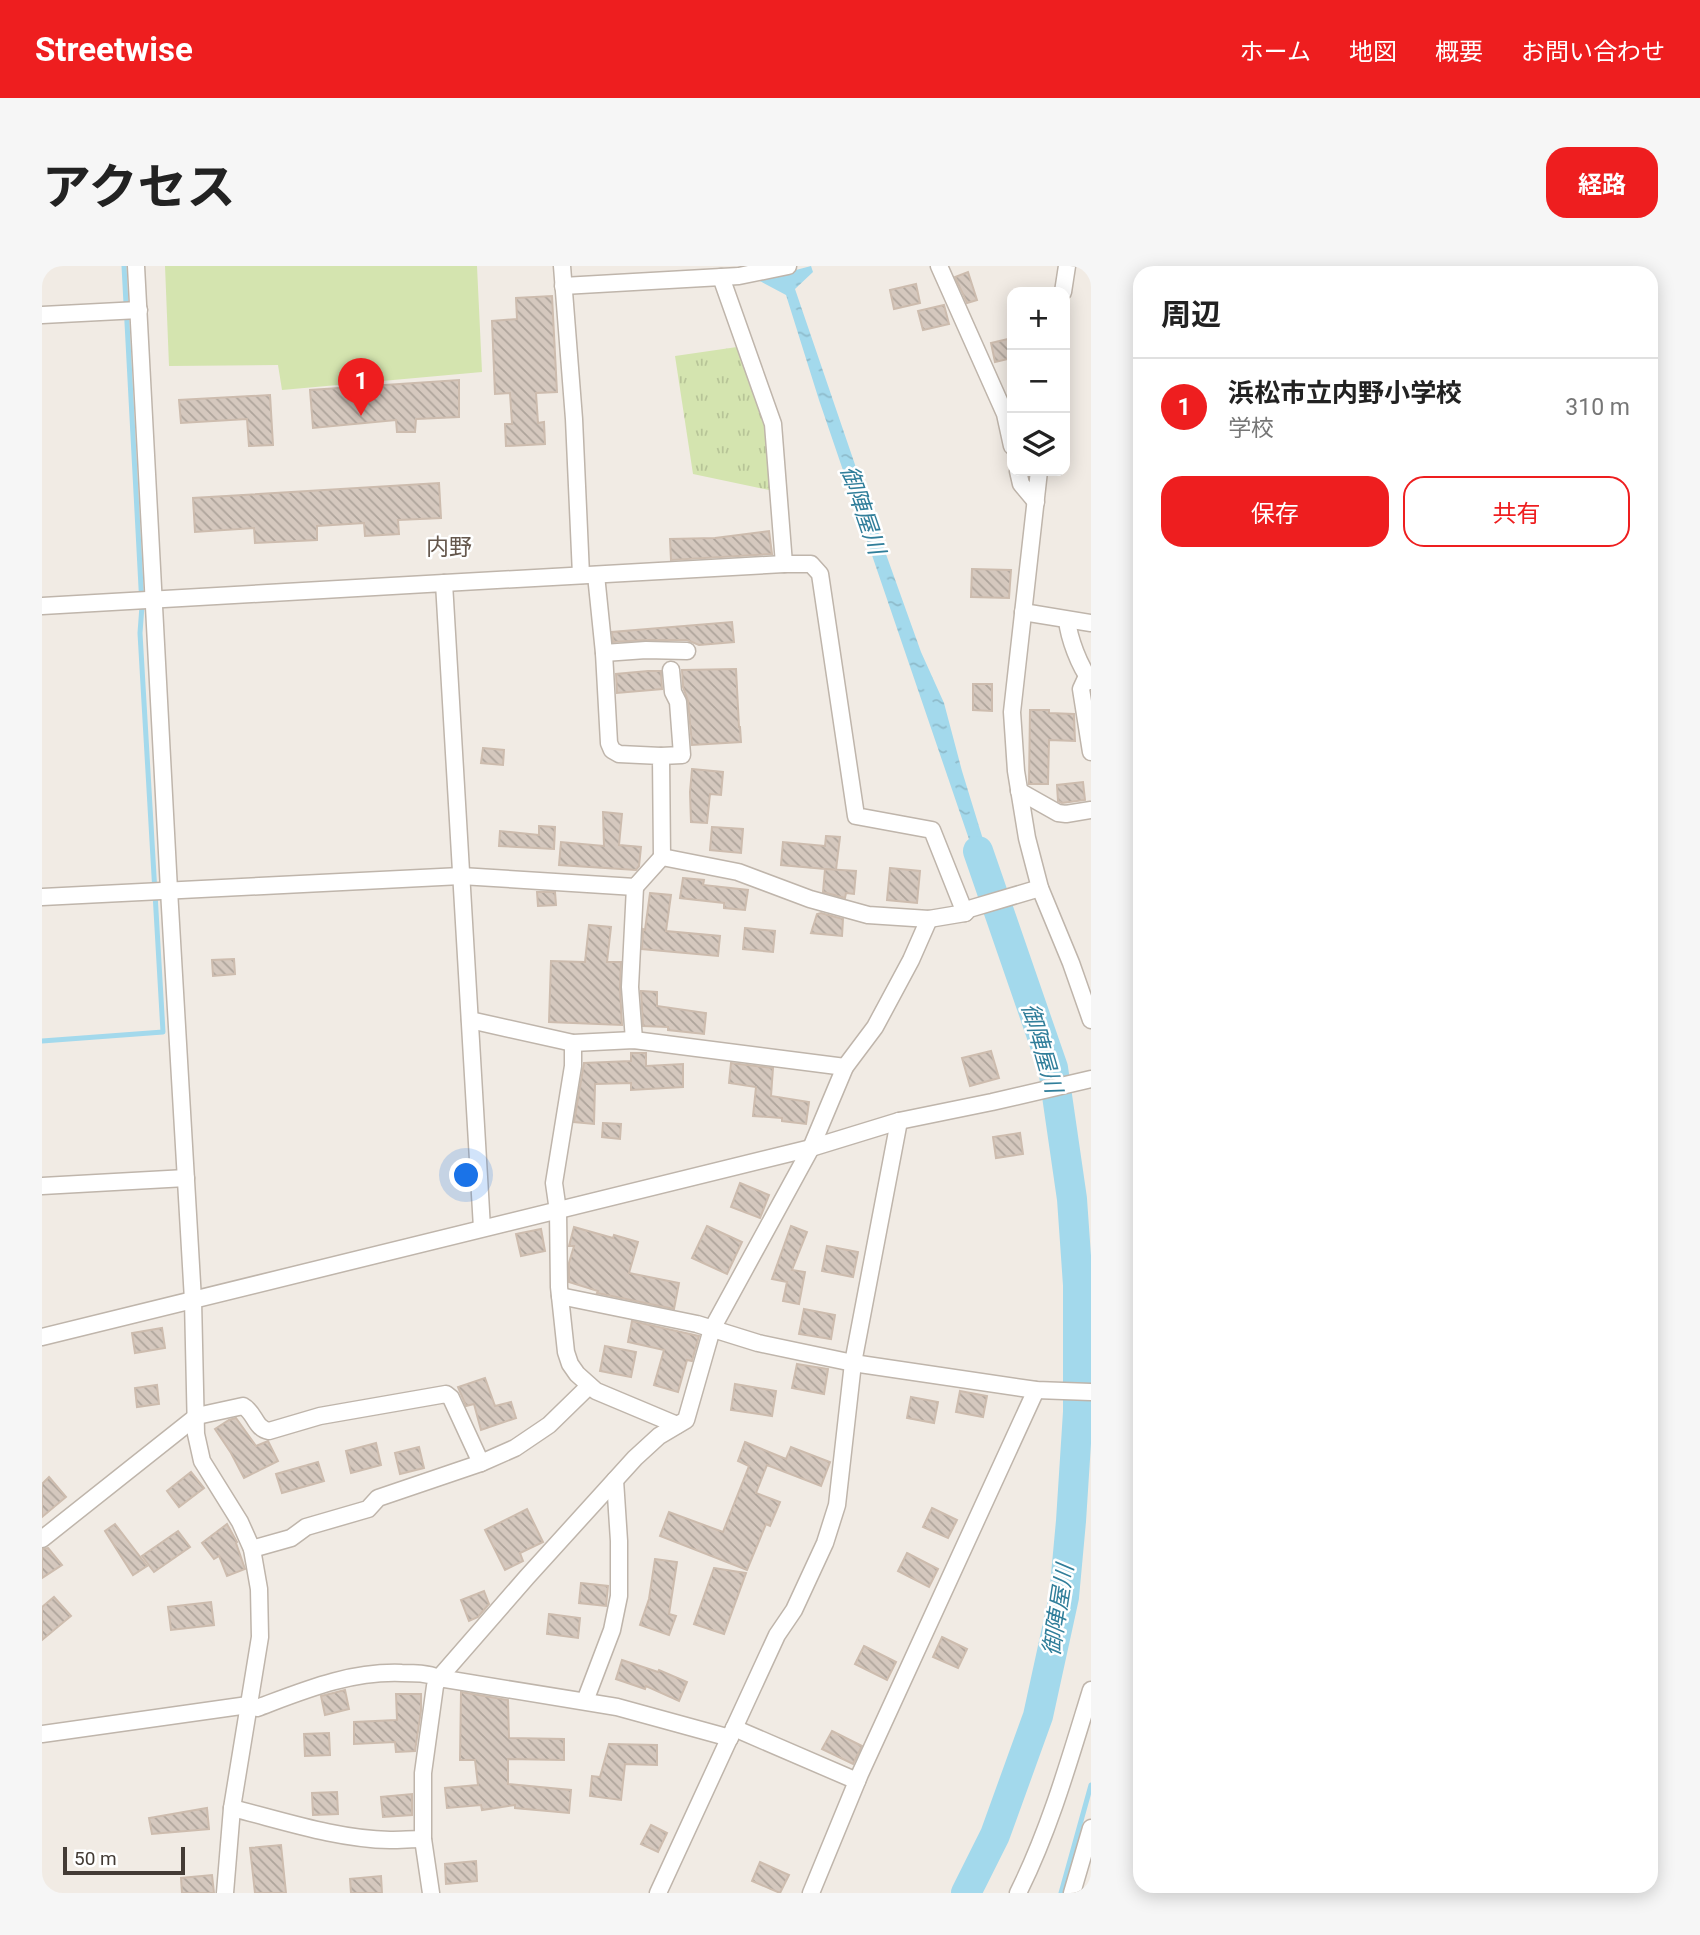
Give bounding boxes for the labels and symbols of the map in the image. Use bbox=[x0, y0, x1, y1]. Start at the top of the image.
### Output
pin: 1 bbox=[338, 358, 384, 416]
water label: 御陣屋川 bbox=[835, 462, 891, 561]
district label: 内野 bbox=[426, 534, 472, 561]
water label: 御陣屋川 bbox=[1016, 1000, 1068, 1099]
your location bbox=[449, 1158, 483, 1192]
water label: 御陣屋川 bbox=[1038, 1560, 1079, 1658]
scale bar bbox=[63, 1844, 186, 1876]

